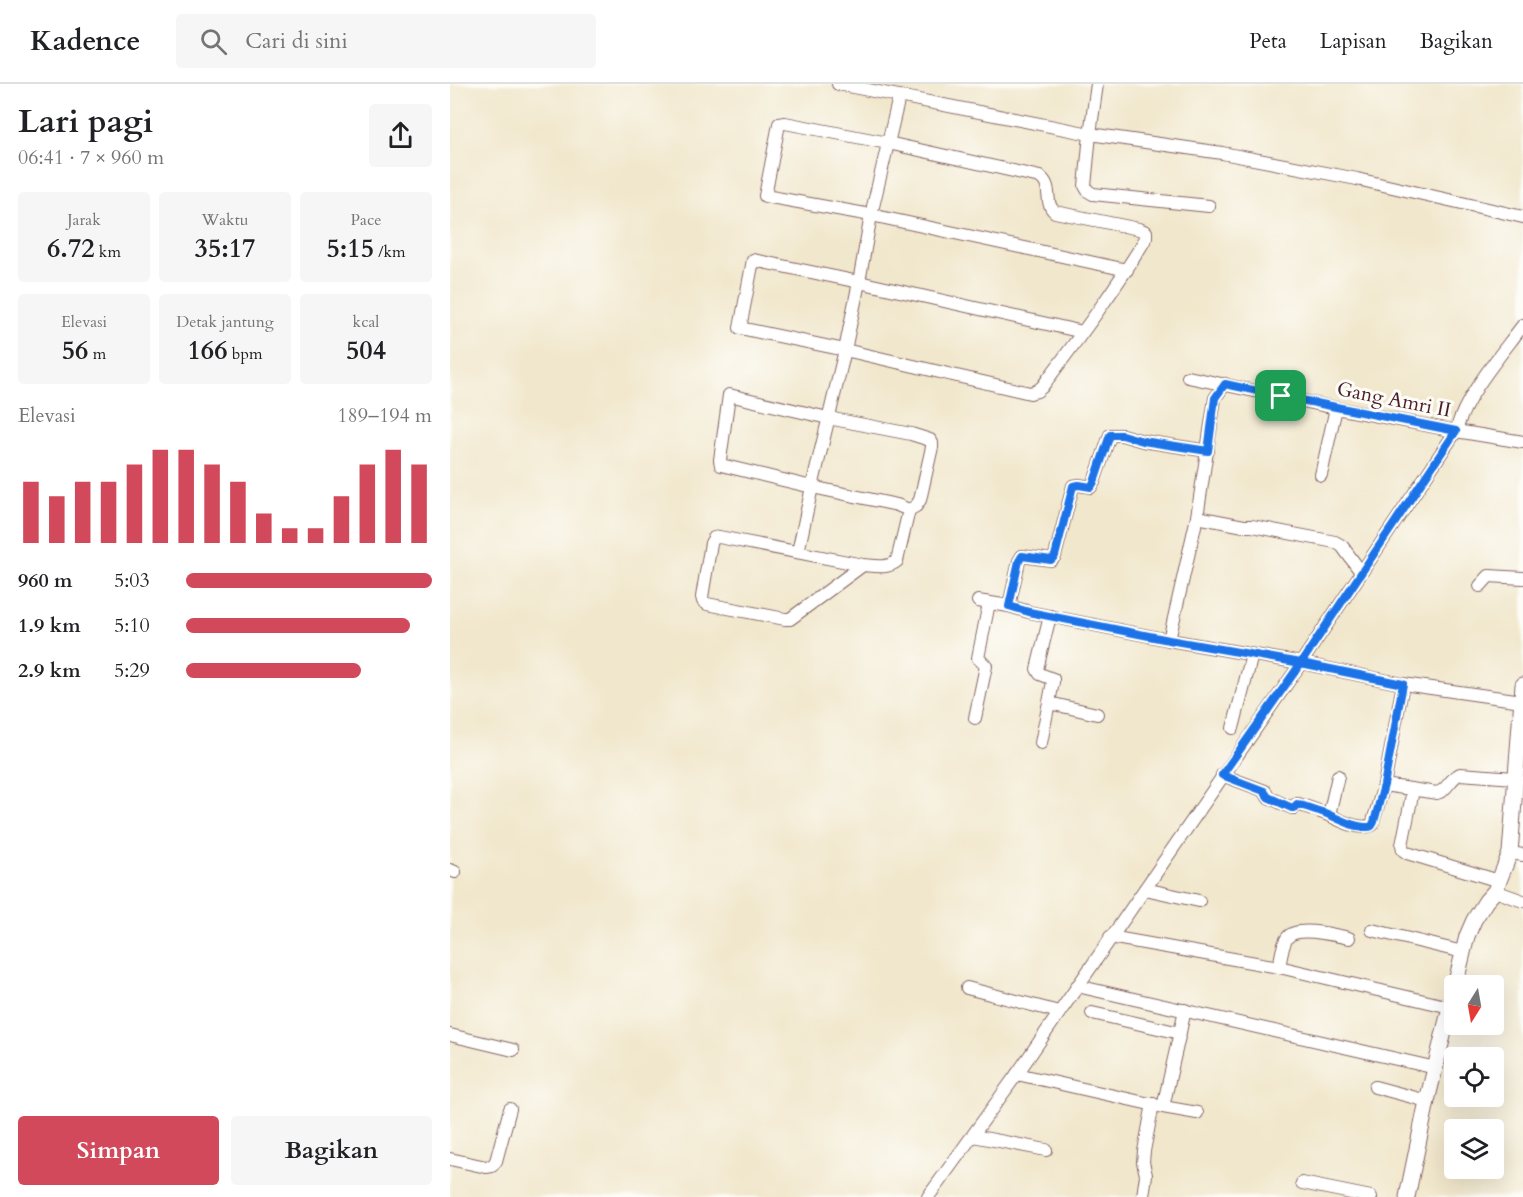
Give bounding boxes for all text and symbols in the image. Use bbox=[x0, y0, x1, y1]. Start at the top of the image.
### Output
search box bbox=[176, 14, 596, 68]
text: Kadence bbox=[30, 22, 140, 60]
icon: search bbox=[197, 25, 230, 58]
text: Cari di sini bbox=[245, 26, 348, 56]
text: Peta bbox=[1249, 27, 1287, 56]
text: Lapisan bbox=[1320, 27, 1387, 56]
text: Bagikan bbox=[1420, 27, 1493, 56]
text: Lari pagi bbox=[18, 99, 153, 144]
button: share bbox=[369, 104, 432, 167]
text: 06:41 · 7 × 960 m bbox=[18, 144, 164, 171]
text: Jarak bbox=[67, 209, 101, 231]
text: Waktu bbox=[202, 209, 248, 231]
text: Pace bbox=[351, 209, 381, 231]
text: 6.72 bbox=[47, 231, 95, 266]
text: 35:17 bbox=[195, 231, 255, 266]
text: 5:15 bbox=[326, 231, 374, 266]
text: km bbox=[95, 241, 121, 263]
text: /km bbox=[374, 241, 406, 263]
text: Elevasi bbox=[61, 311, 107, 333]
text: Detak jantung bbox=[176, 311, 274, 333]
text: kcal bbox=[353, 311, 379, 333]
text: 56 bbox=[62, 333, 88, 368]
text: 166 bbox=[188, 333, 228, 368]
text: 504 bbox=[346, 333, 386, 368]
text: m bbox=[88, 343, 106, 365]
text: bpm bbox=[228, 343, 262, 365]
pin bbox=[1255, 370, 1306, 421]
street label: Gang Amri II bbox=[1335, 375, 1453, 424]
icon: arrive bbox=[1264, 379, 1297, 412]
text: Elevasi bbox=[18, 402, 76, 429]
text: 189–194 m bbox=[337, 402, 432, 429]
text: 960 m bbox=[18, 567, 73, 594]
text: 5:03 bbox=[114, 567, 150, 594]
text: 1.9 km bbox=[18, 612, 81, 639]
text: 5:10 bbox=[114, 612, 150, 639]
text: 2.9 km bbox=[18, 657, 81, 684]
text: 5:29 bbox=[114, 657, 150, 684]
north arrow bbox=[1444, 975, 1504, 1035]
map controls bbox=[1444, 975, 1504, 1179]
button: locate bbox=[1444, 1047, 1504, 1107]
button: Simpan bbox=[18, 1116, 219, 1185]
button: Bagikan bbox=[231, 1116, 432, 1185]
button: layers bbox=[1444, 1119, 1504, 1179]

